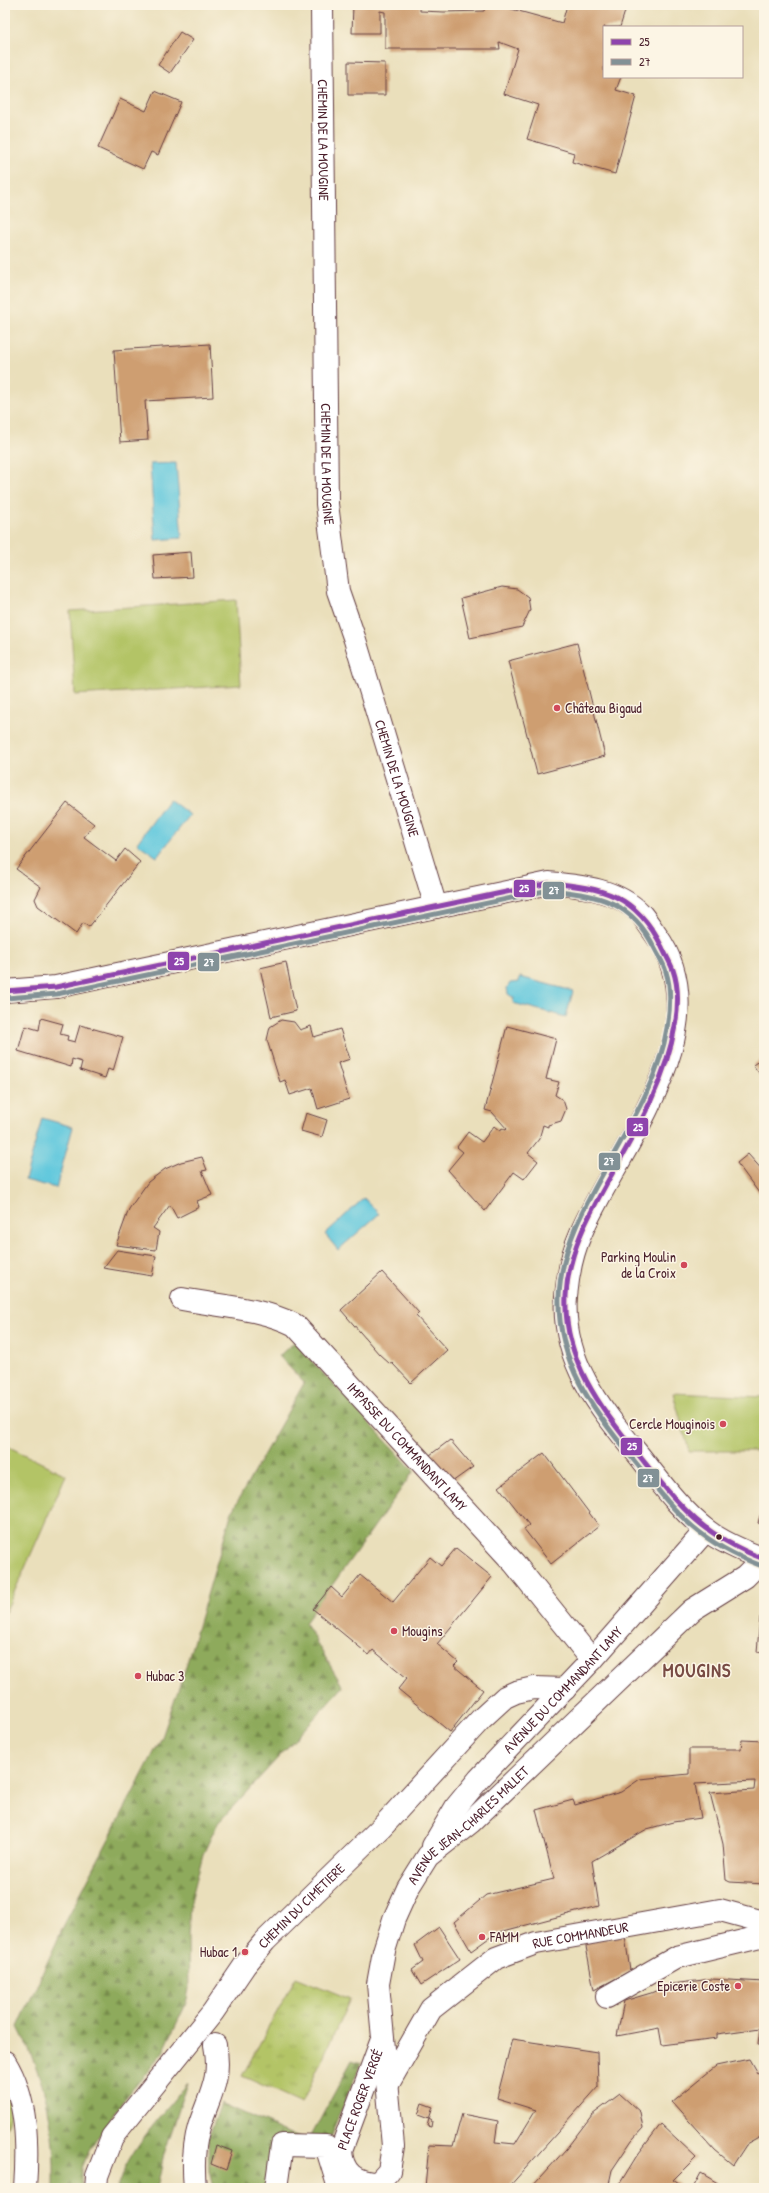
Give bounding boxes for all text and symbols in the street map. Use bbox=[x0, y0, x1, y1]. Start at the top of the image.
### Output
legend bbox=[603, 26, 743, 78]
text: 25 bbox=[639, 33, 650, 50]
text: 27 bbox=[639, 53, 651, 70]
street label: CHEMIN DE LA MOUGINE bbox=[314, 79, 334, 201]
street label: CHEMIN DE LA MOUGINE bbox=[317, 403, 340, 526]
place label: Château Bigaud bbox=[565, 698, 642, 718]
marker: Château Bigaud bbox=[552, 703, 562, 713]
street label: CHEMIN DE LA MOUGINE bbox=[371, 717, 424, 839]
line badge: 25 bbox=[513, 879, 536, 898]
text: 25 bbox=[519, 881, 529, 895]
line badge: 27 bbox=[542, 881, 565, 900]
text: 27 bbox=[549, 883, 560, 897]
line badge: 25 bbox=[167, 951, 190, 971]
line badge: 27 bbox=[197, 952, 220, 972]
text: 25 bbox=[174, 954, 184, 968]
text: 27 bbox=[204, 955, 215, 969]
line badge: 25 bbox=[626, 1117, 649, 1137]
text: 25 bbox=[633, 1120, 643, 1134]
line badge: 27 bbox=[598, 1152, 621, 1171]
text: 27 bbox=[604, 1154, 615, 1168]
place label: Parking Moulin de la Croix bbox=[601, 1247, 676, 1282]
marker: Parking Moulin de la Croix bbox=[679, 1260, 689, 1270]
street label: IMPASSE DU COMMANDANT LAMY bbox=[343, 1378, 472, 1516]
place label: Cercle Mouginois bbox=[629, 1414, 715, 1434]
marker: Cercle Mouginois bbox=[718, 1419, 728, 1429]
line badge: 25 bbox=[620, 1437, 643, 1456]
text: 25 bbox=[627, 1439, 637, 1453]
line badge: 27 bbox=[637, 1468, 660, 1488]
text: 27 bbox=[643, 1471, 654, 1485]
unlabelled marker bbox=[714, 1532, 724, 1542]
place label: Mougins bbox=[402, 1621, 443, 1641]
street label: AVENUE DU COMMANDANT LAMY bbox=[499, 1621, 627, 1757]
marker: Mougins bbox=[389, 1626, 399, 1636]
district label: MOUGINS bbox=[663, 1658, 731, 1683]
place label: Hubac 3 bbox=[146, 1666, 184, 1685]
marker: Hubac 3 bbox=[133, 1671, 143, 1681]
street label: AVENUE JEAN-CHARLES MALLET bbox=[403, 1761, 533, 1888]
street label: CHEMIN DU CIMETIERE bbox=[253, 1859, 348, 1952]
street label: RUE COMMANDEUR bbox=[529, 1917, 630, 1953]
place label: FAMM bbox=[489, 1927, 519, 1946]
marker: FAMM bbox=[477, 1932, 487, 1942]
place label: Hubac 1 bbox=[200, 1942, 237, 1961]
marker: Hubac 1 bbox=[240, 1947, 250, 1957]
place label: Epicerie Coste bbox=[657, 1976, 730, 1996]
marker: Epicerie Coste bbox=[733, 1981, 743, 1991]
street label: PLACE ROGER VERGÉ bbox=[332, 2046, 387, 2152]

